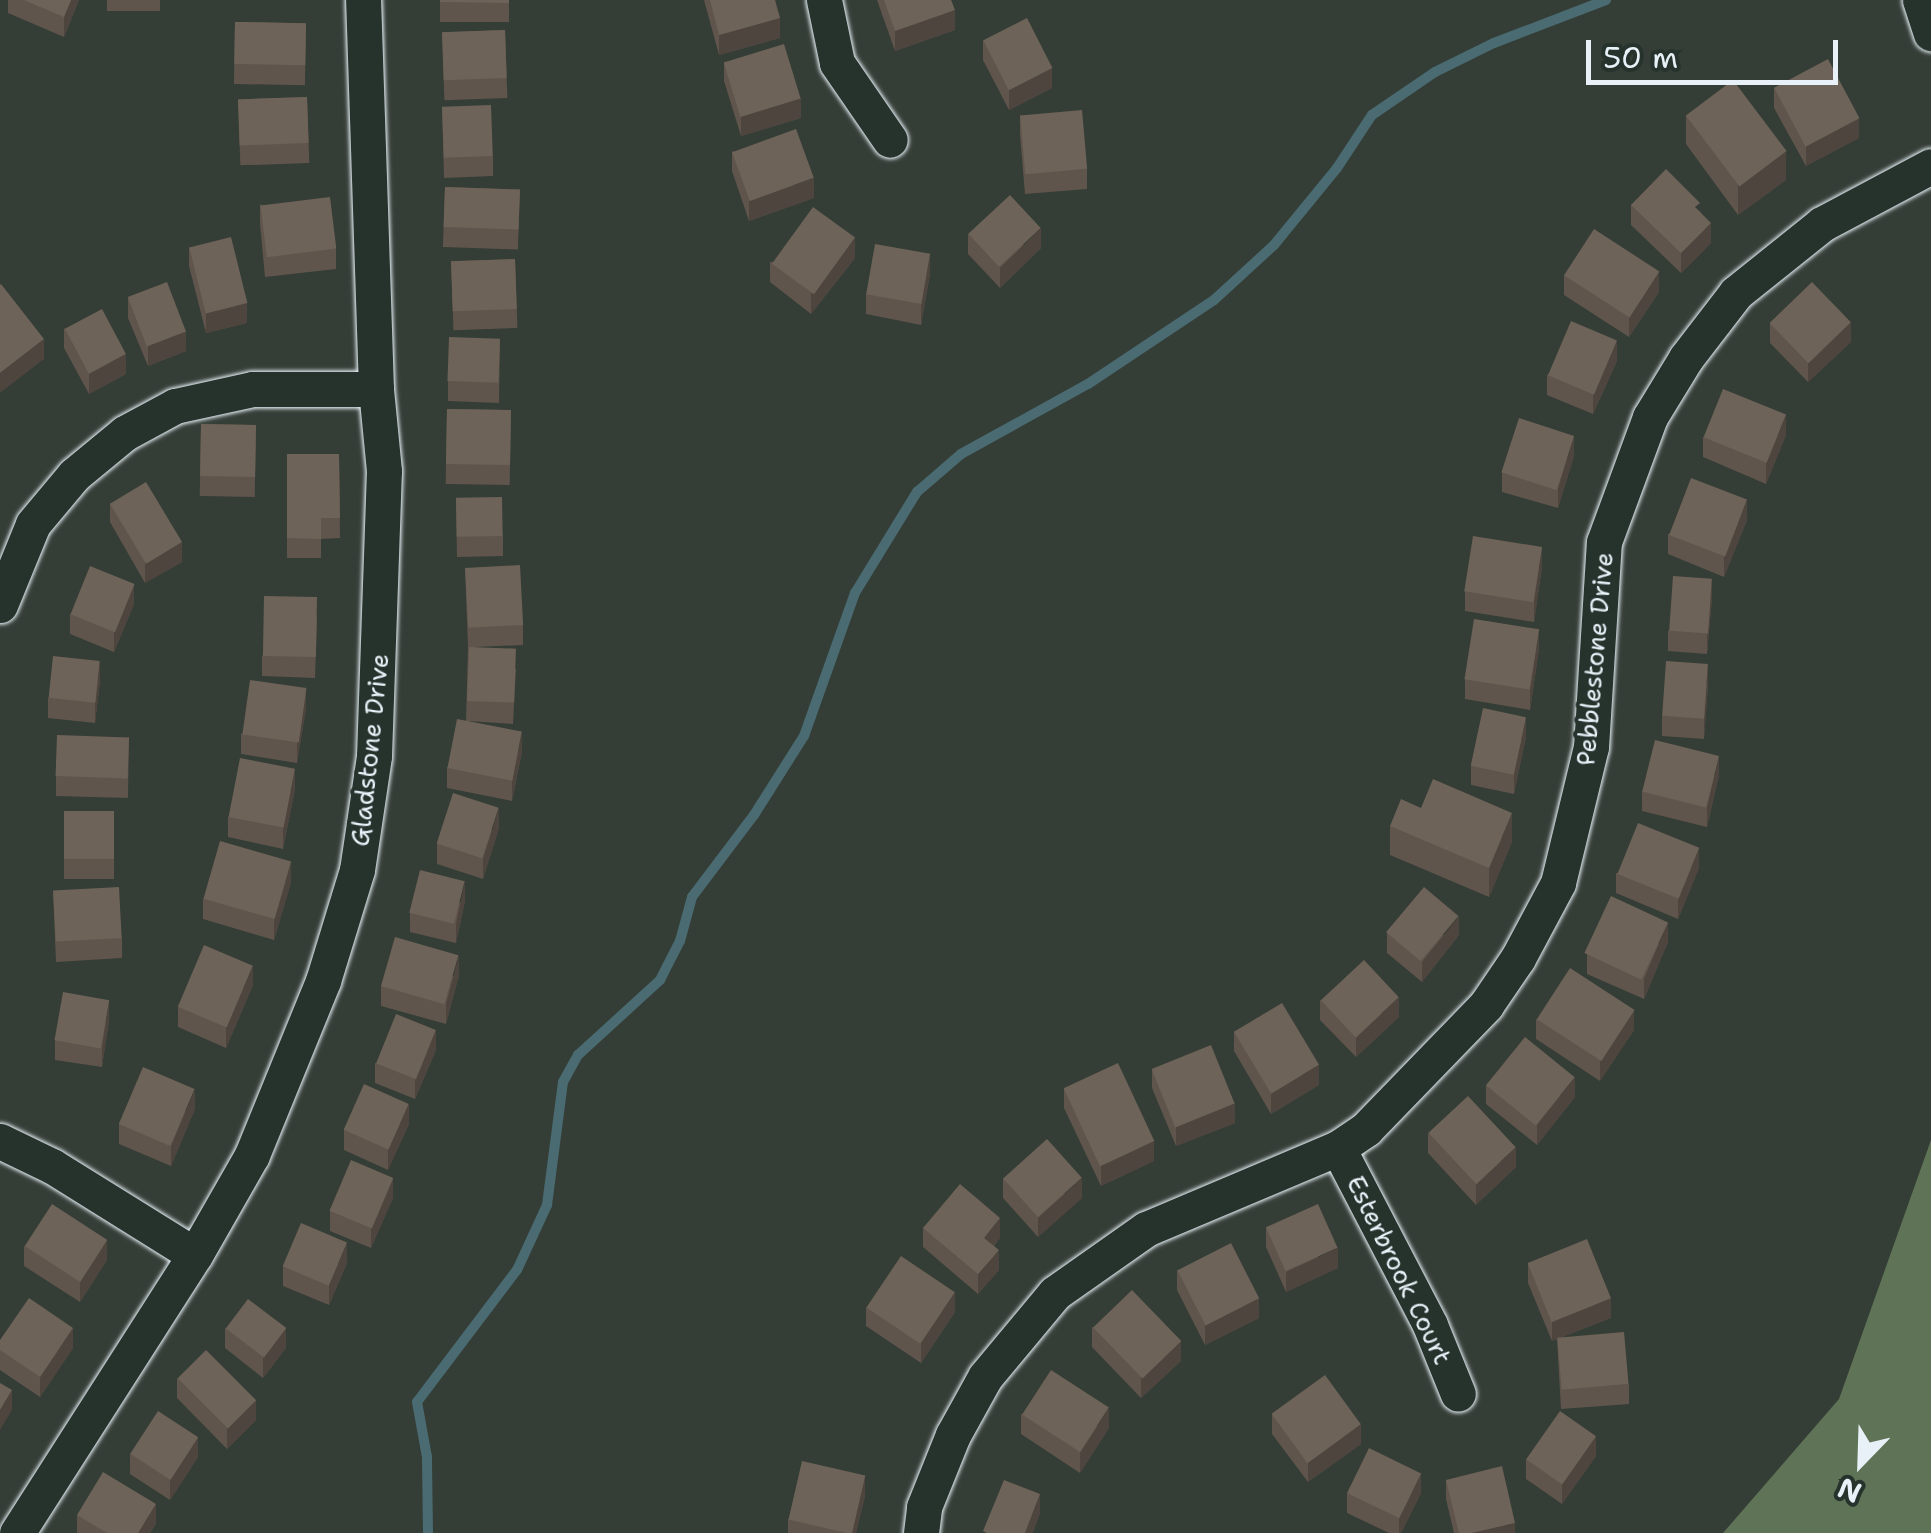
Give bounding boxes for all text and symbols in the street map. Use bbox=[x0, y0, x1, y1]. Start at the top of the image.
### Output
scale bar bbox=[1591, 20, 1844, 82]
text: 50 m bbox=[1603, 37, 1678, 78]
street label: Pebblestone Drive bbox=[1571, 551, 1619, 767]
street label: Gladstone Drive bbox=[345, 652, 395, 848]
street label: Esterbrook Court bbox=[1340, 1171, 1458, 1369]
north arrow bbox=[1811, 1413, 1911, 1513]
text: N bbox=[1832, 1469, 1867, 1512]

